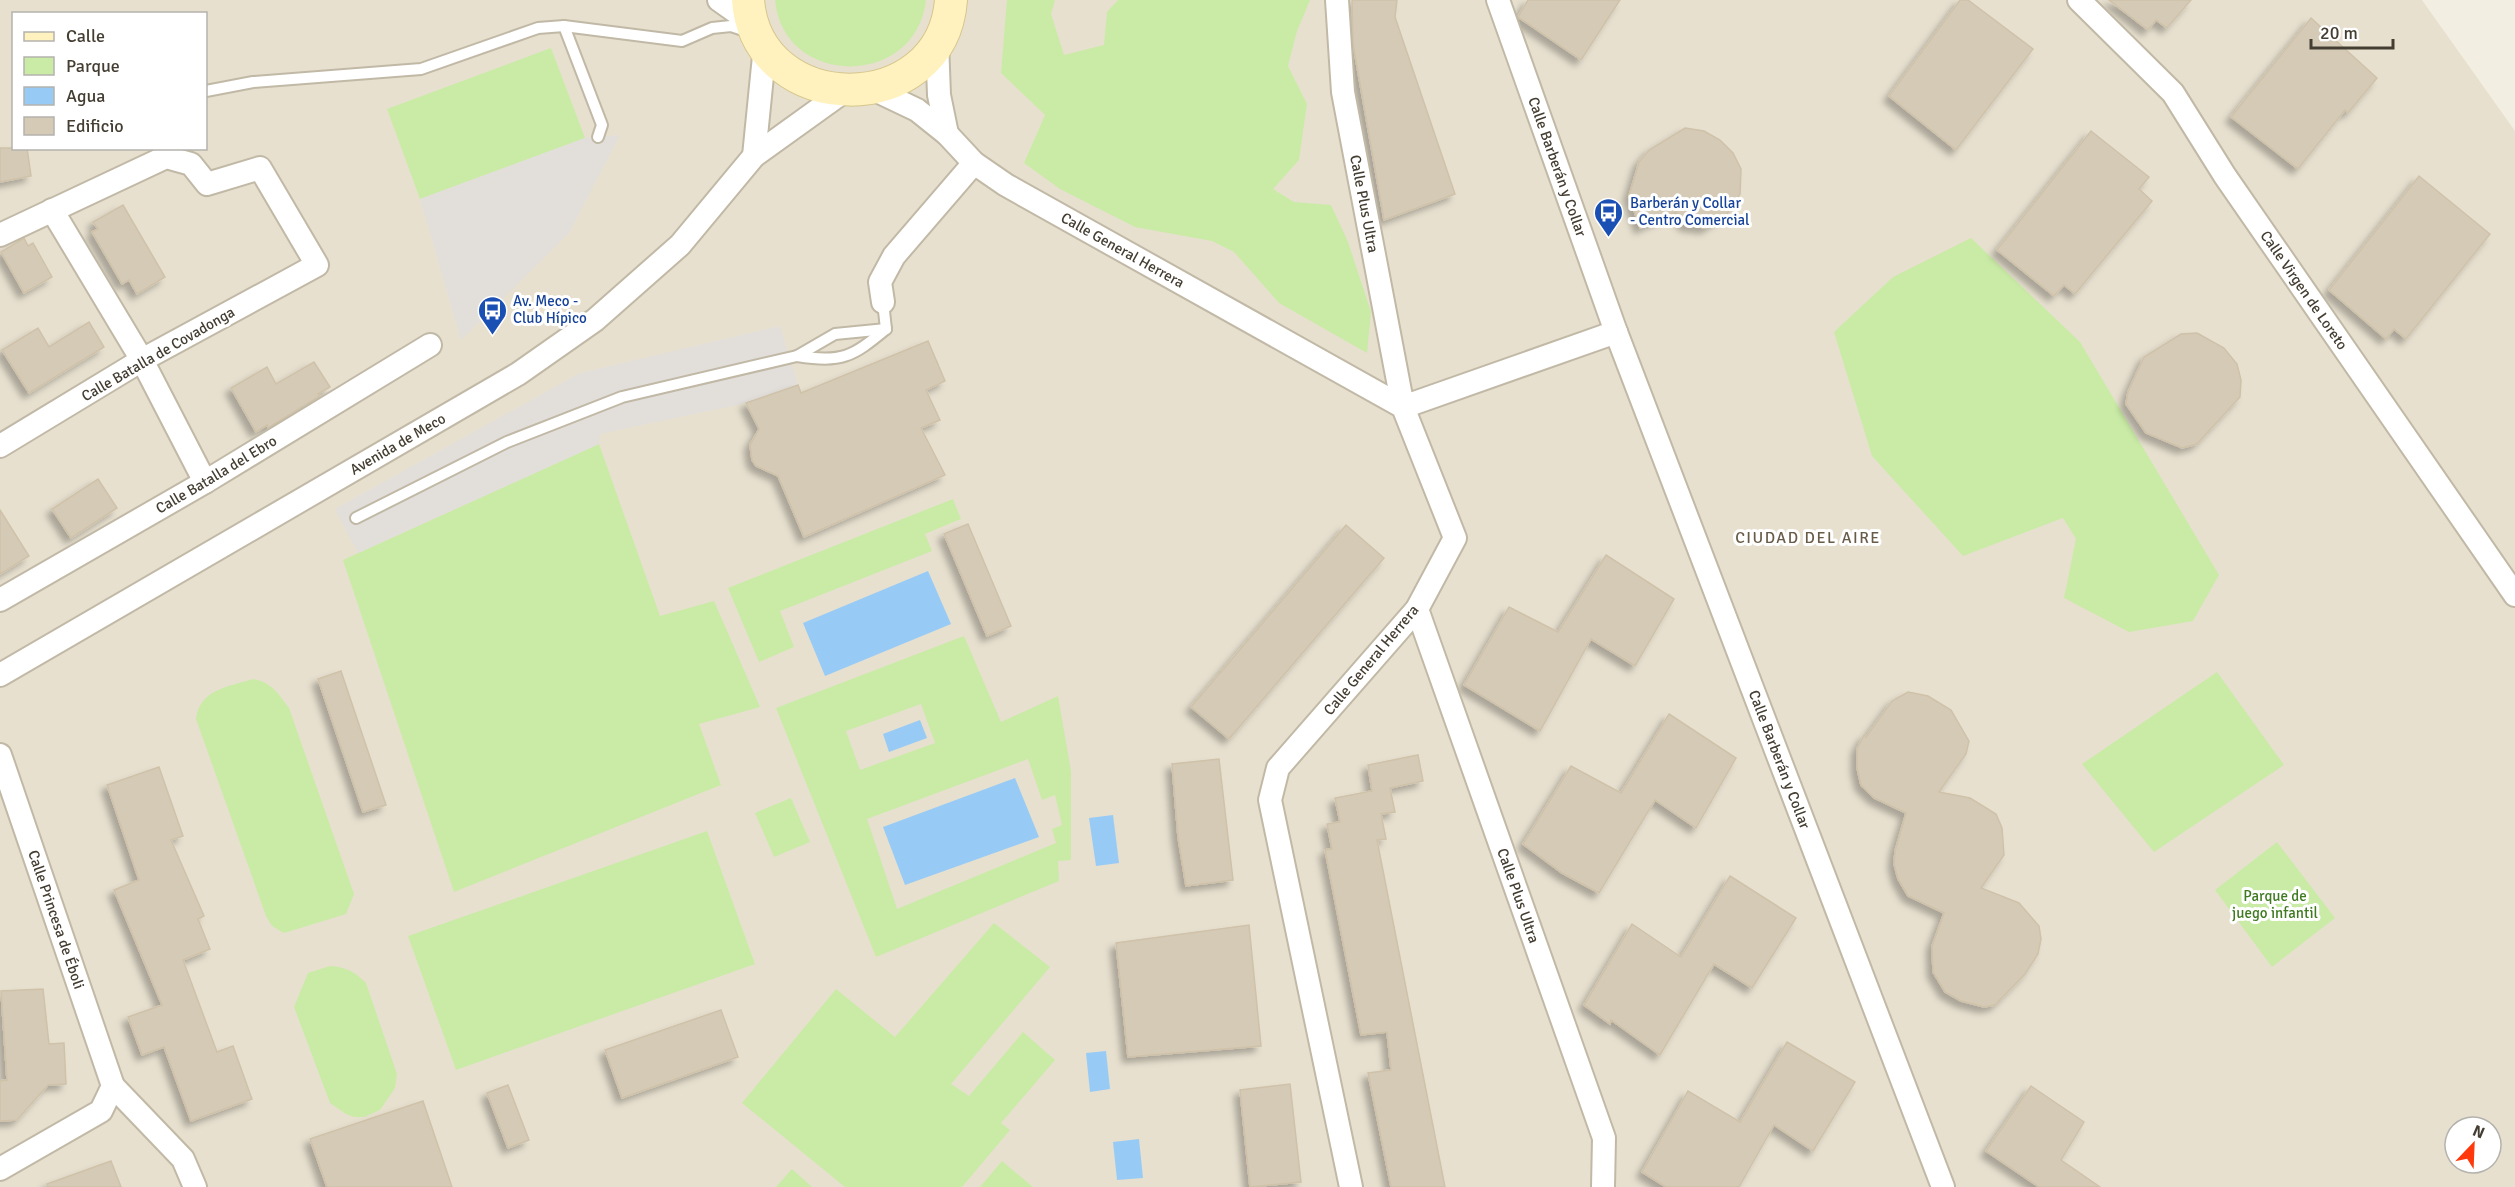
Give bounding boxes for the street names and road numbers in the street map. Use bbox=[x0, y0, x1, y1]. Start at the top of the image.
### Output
street label: Calle Barberán y Collar bbox=[1524, 94, 1591, 240]
street label: Calle Plus Ultra bbox=[1346, 153, 1382, 254]
street label: Calle General Herrera bbox=[1058, 209, 1187, 292]
street label: Calle Virgen de Loreto bbox=[2257, 227, 2352, 353]
street label: Calle Batalla de Covadonga bbox=[78, 303, 238, 405]
street label: Avenida de Meco bbox=[347, 409, 449, 479]
street label: Calle Batalla del Ebro bbox=[153, 431, 280, 517]
street label: Calle General Herrera bbox=[1320, 601, 1422, 719]
street label: Calle Barberán y Collar bbox=[1745, 688, 1814, 832]
street label: Calle Plus Ultra bbox=[1493, 846, 1543, 945]
street label: Calle Princesa de Éboli bbox=[24, 848, 88, 992]

